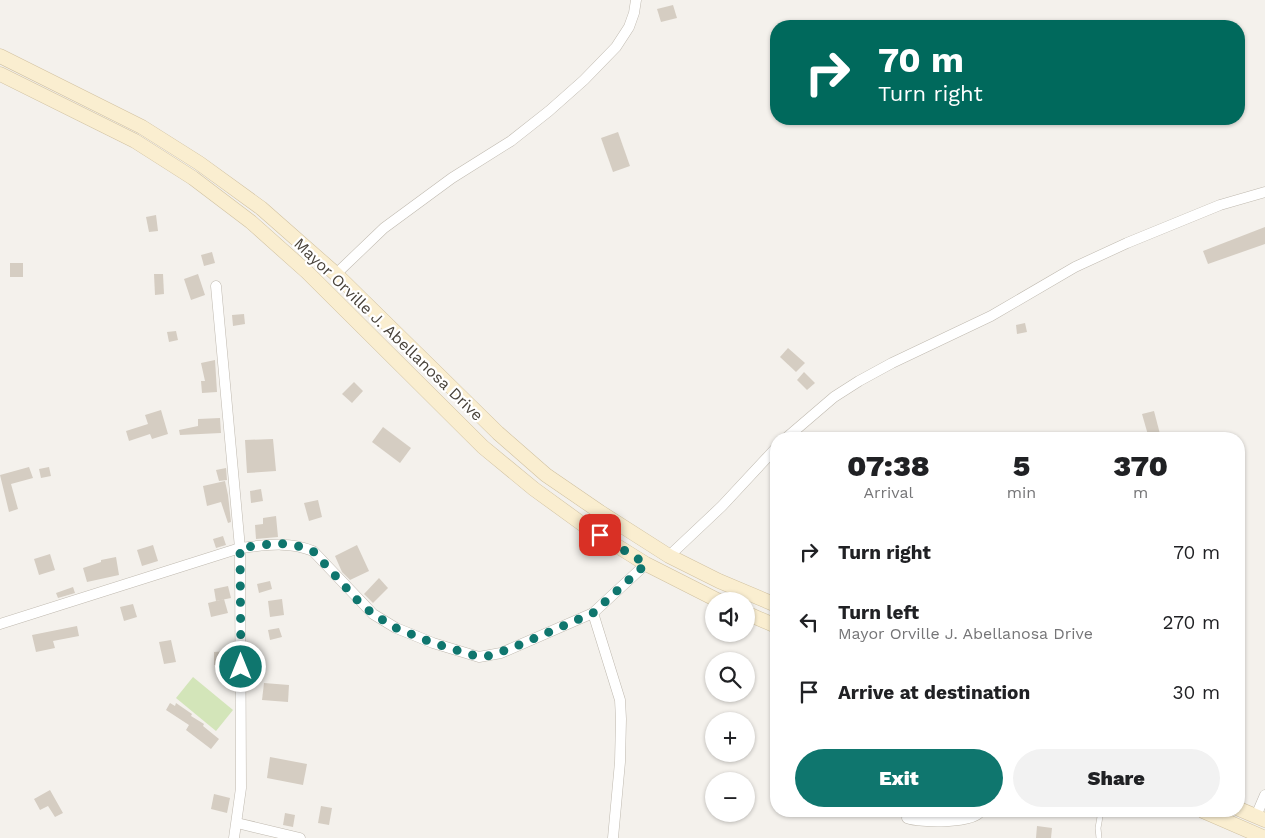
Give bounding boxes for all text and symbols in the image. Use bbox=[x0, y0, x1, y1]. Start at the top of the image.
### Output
text: 70 m bbox=[878, 39, 964, 81]
icon: right bbox=[795, 40, 860, 105]
text: Turn right bbox=[878, 81, 983, 106]
street label: Mayor Orville J. Abellanosa Drive bbox=[290, 234, 487, 425]
text: 07:38 bbox=[847, 448, 930, 483]
text: 5 bbox=[1013, 448, 1030, 483]
text: 370 bbox=[1113, 448, 1168, 483]
text: Arrival bbox=[863, 483, 913, 502]
text: min bbox=[1007, 483, 1036, 502]
text: m bbox=[1133, 483, 1148, 502]
pin bbox=[579, 514, 621, 556]
icon: arrive bbox=[586, 521, 614, 549]
icon: right bbox=[795, 538, 823, 566]
text: Turn right bbox=[838, 541, 931, 564]
text: 70 m bbox=[1173, 541, 1220, 564]
map controls bbox=[705, 592, 755, 822]
button: sound bbox=[705, 592, 755, 642]
text: Turn left bbox=[838, 601, 919, 624]
icon: left bbox=[795, 608, 823, 636]
text: 270 m bbox=[1163, 611, 1220, 634]
text: Mayor Orville J. Abellanosa Drive bbox=[838, 624, 1093, 643]
position arrow bbox=[214, 640, 266, 692]
button: search bbox=[705, 652, 755, 702]
icon: arrive bbox=[795, 678, 823, 706]
text: Arrive at destination bbox=[838, 681, 1030, 704]
text: 30 m bbox=[1173, 681, 1220, 704]
button: + bbox=[705, 712, 755, 762]
button: Exit bbox=[795, 749, 1003, 807]
button: Share bbox=[1013, 749, 1220, 807]
button: − bbox=[705, 772, 755, 822]

